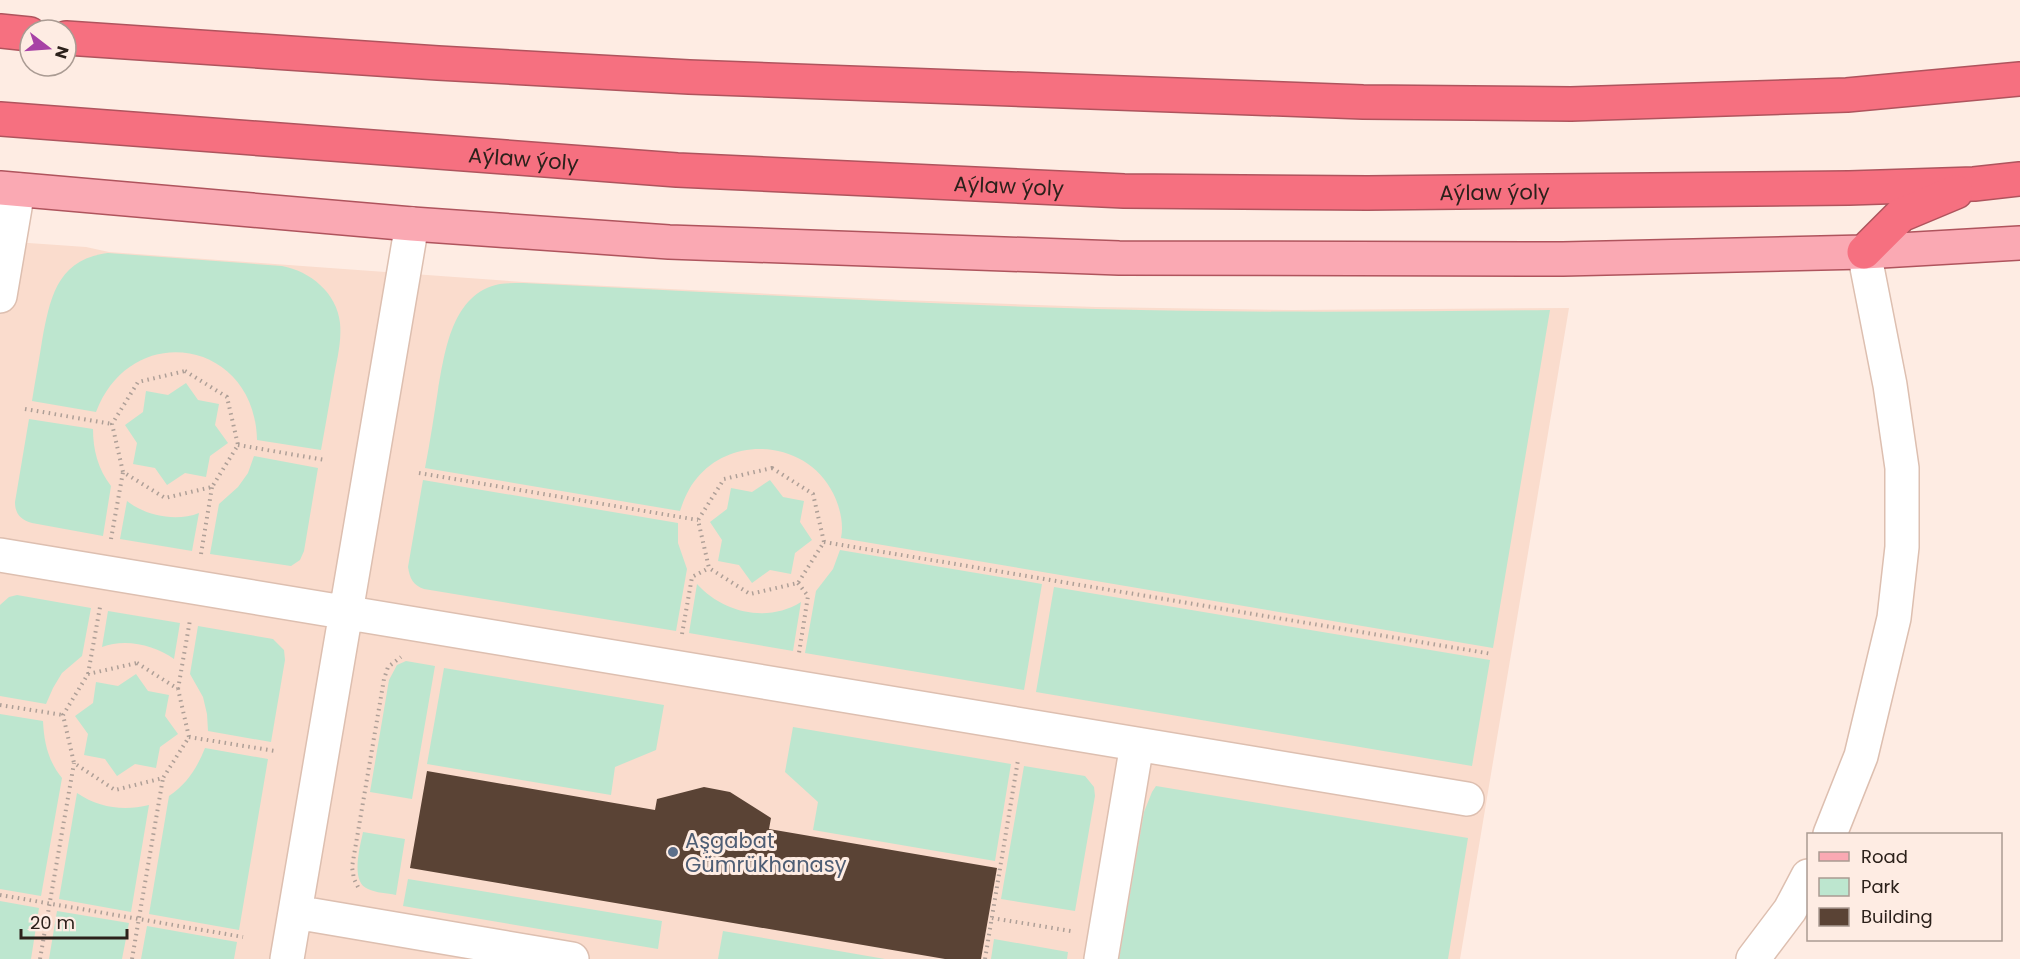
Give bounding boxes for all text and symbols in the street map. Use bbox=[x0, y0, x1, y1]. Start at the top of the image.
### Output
north arrow bbox=[18, 18, 78, 78]
text: N bbox=[49, 43, 75, 61]
street label: Aýlaw ýoly bbox=[467, 140, 580, 177]
street label: Aýlaw ýoly bbox=[953, 169, 1065, 203]
street label: Aýlaw ýoly bbox=[1439, 177, 1550, 207]
place label: Aşgabat Gümrükhanasy bbox=[685, 826, 847, 879]
legend bbox=[1807, 833, 2002, 941]
text: Road bbox=[1861, 844, 1908, 869]
marker: Aşgabat Gümrükhanasy bbox=[666, 845, 680, 859]
text: Park bbox=[1861, 874, 1900, 899]
scale bar bbox=[21, 902, 128, 940]
text: Building bbox=[1861, 904, 1933, 929]
text: 20 m bbox=[30, 910, 75, 935]

